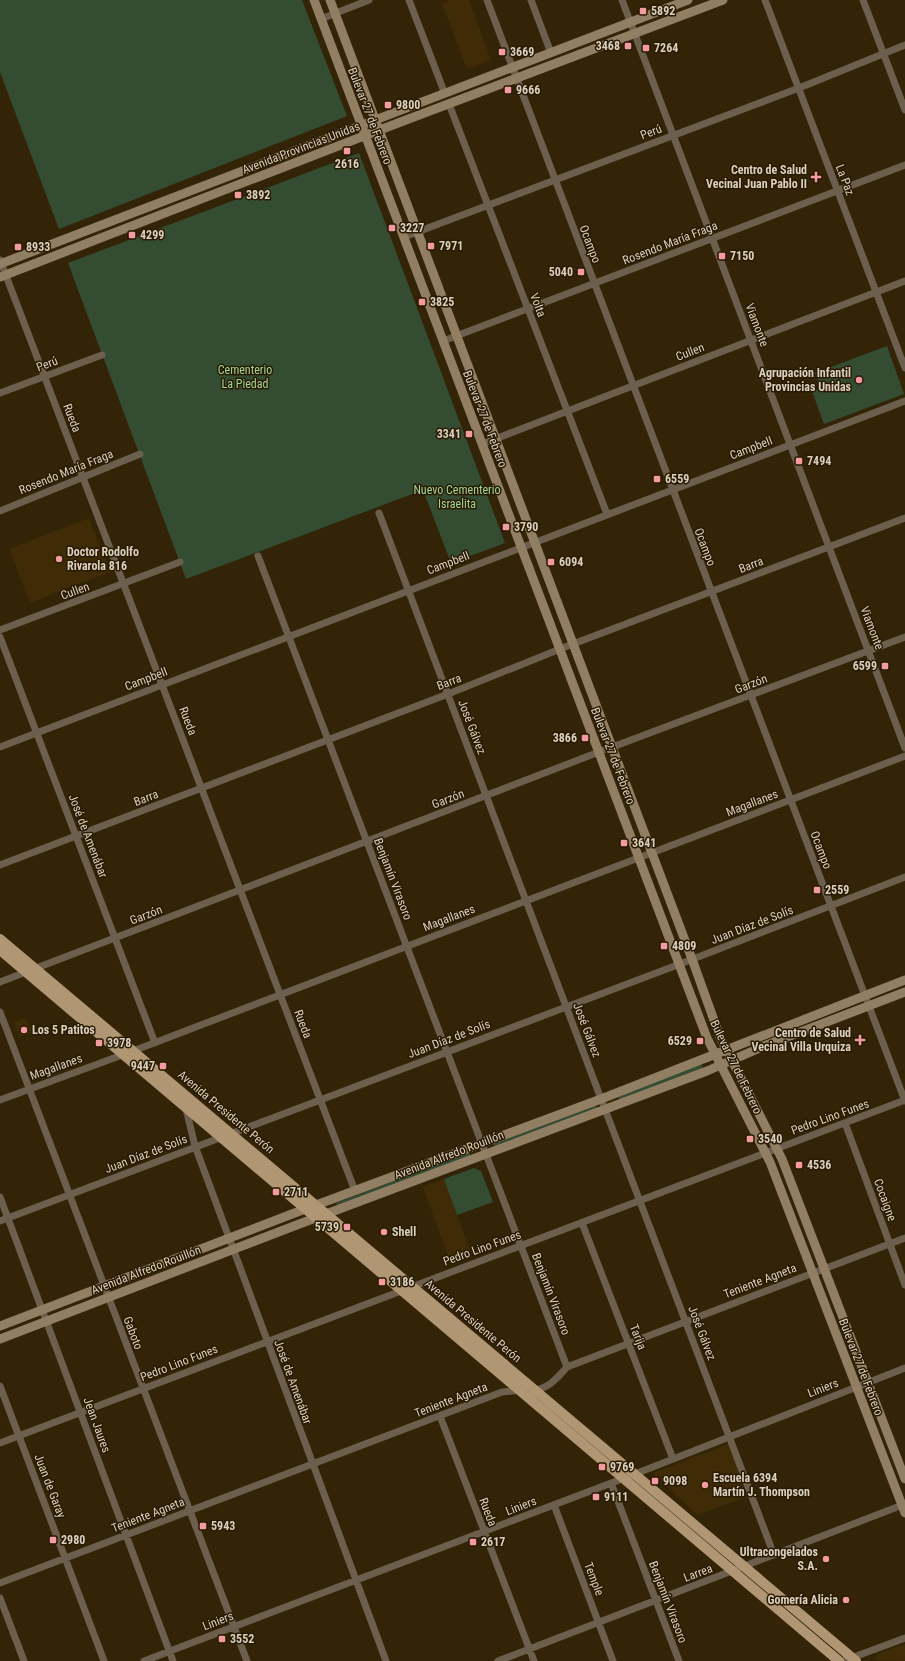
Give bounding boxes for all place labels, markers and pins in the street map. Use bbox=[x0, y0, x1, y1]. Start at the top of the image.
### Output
place label: 5892 bbox=[651, 4, 675, 18]
marker: 5892 bbox=[638, 6, 648, 16]
place label: 3468 bbox=[596, 39, 620, 53]
marker: 3468 bbox=[623, 41, 633, 51]
place label: 7264 bbox=[654, 41, 678, 55]
marker: 7264 bbox=[641, 43, 651, 53]
place label: 3669 bbox=[510, 45, 534, 59]
marker: 3669 bbox=[497, 47, 507, 57]
place label: 9666 bbox=[516, 83, 540, 97]
marker: 9666 bbox=[503, 85, 513, 95]
place label: 9800 bbox=[396, 98, 420, 112]
marker: 9800 bbox=[383, 100, 393, 110]
marker: 2616 bbox=[342, 146, 352, 156]
place label: 2616 bbox=[335, 157, 359, 171]
place label: Centro de Salud Vecinal Juan Pablo II bbox=[706, 163, 807, 191]
marker: Centro de Salud Vecinal Juan Pablo II bbox=[810, 171, 822, 183]
place label: 3892 bbox=[246, 188, 270, 202]
marker: 3892 bbox=[233, 190, 243, 200]
place label: 3227 bbox=[400, 221, 424, 235]
marker: 3227 bbox=[387, 223, 397, 233]
place label: 4299 bbox=[140, 228, 164, 242]
marker: 4299 bbox=[127, 230, 137, 240]
place label: 7971 bbox=[439, 239, 463, 253]
place label: 8933 bbox=[26, 240, 50, 254]
marker: 7971 bbox=[426, 241, 436, 251]
marker: 8933 bbox=[13, 242, 23, 252]
place label: 7150 bbox=[730, 249, 754, 263]
marker: 7150 bbox=[717, 251, 727, 261]
place label: 5040 bbox=[549, 265, 573, 279]
marker: 5040 bbox=[576, 267, 586, 277]
place label: 3825 bbox=[430, 295, 454, 309]
marker: 3825 bbox=[417, 297, 427, 307]
place label: Agrupación Infantil Provincias Unidas bbox=[759, 366, 852, 394]
marker: Agrupación Infantil Provincias Unidas bbox=[854, 375, 864, 385]
place label: 3341 bbox=[437, 427, 461, 441]
marker: 3341 bbox=[464, 429, 474, 439]
place label: 7494 bbox=[807, 454, 831, 468]
marker: 7494 bbox=[794, 456, 804, 466]
place label: 6559 bbox=[665, 472, 689, 486]
marker: 6559 bbox=[652, 474, 662, 484]
place label: 3790 bbox=[514, 520, 538, 534]
marker: 3790 bbox=[501, 522, 511, 532]
place label: Doctor Rodolfo Rivarola 816 bbox=[67, 545, 139, 573]
marker: Doctor Rodolfo Rivarola 816 bbox=[54, 554, 64, 564]
place label: 6094 bbox=[559, 555, 583, 569]
marker: 6094 bbox=[546, 557, 556, 567]
place label: 6599 bbox=[853, 659, 877, 673]
marker: 6599 bbox=[880, 661, 890, 671]
place label: 3866 bbox=[553, 731, 577, 745]
marker: 3866 bbox=[580, 733, 590, 743]
place label: 3641 bbox=[632, 836, 656, 850]
marker: 3641 bbox=[619, 838, 629, 848]
place label: 2559 bbox=[825, 883, 849, 897]
marker: 2559 bbox=[812, 885, 822, 895]
place label: 4809 bbox=[672, 939, 696, 953]
marker: 4809 bbox=[659, 941, 669, 951]
place label: Los 5 Patitos bbox=[32, 1023, 95, 1037]
marker: Los 5 Patitos bbox=[19, 1025, 29, 1035]
place label: Centro de Salud Vecinal Villa Urquiza bbox=[752, 1026, 851, 1054]
place label: 6529 bbox=[668, 1034, 692, 1048]
marker: Centro de Salud Vecinal Villa Urquiza bbox=[854, 1034, 866, 1046]
place label: 3978 bbox=[107, 1036, 131, 1050]
marker: 6529 bbox=[695, 1036, 705, 1046]
marker: 3978 bbox=[94, 1038, 104, 1048]
place label: 9447 bbox=[131, 1059, 155, 1073]
marker: 9447 bbox=[158, 1061, 168, 1071]
place label: 3540 bbox=[758, 1132, 782, 1146]
marker: 3540 bbox=[745, 1134, 755, 1144]
place label: 4536 bbox=[807, 1158, 831, 1172]
marker: 4536 bbox=[794, 1160, 804, 1170]
place label: 2711 bbox=[284, 1185, 308, 1199]
marker: 2711 bbox=[271, 1187, 281, 1197]
place label: 5739 bbox=[315, 1220, 339, 1234]
marker: 5739 bbox=[342, 1222, 352, 1232]
place label: Shell bbox=[392, 1225, 416, 1239]
marker: Shell bbox=[379, 1227, 389, 1237]
place label: 3186 bbox=[390, 1275, 414, 1289]
marker: 3186 bbox=[377, 1277, 387, 1287]
place label: 9769 bbox=[610, 1460, 634, 1474]
marker: 9769 bbox=[597, 1462, 607, 1472]
place label: Escuela 6394 Martín J. Thompson bbox=[713, 1471, 810, 1499]
place label: 9098 bbox=[663, 1474, 687, 1488]
marker: 9098 bbox=[650, 1476, 660, 1486]
marker: Escuela 6394 Martín J. Thompson bbox=[700, 1480, 710, 1490]
place label: 9111 bbox=[604, 1490, 628, 1504]
marker: 9111 bbox=[591, 1492, 601, 1502]
place label: 5943 bbox=[211, 1519, 235, 1533]
marker: 5943 bbox=[198, 1521, 208, 1531]
place label: 2980 bbox=[61, 1533, 85, 1547]
marker: 2980 bbox=[48, 1535, 58, 1545]
place label: 2617 bbox=[481, 1535, 505, 1549]
marker: 2617 bbox=[468, 1537, 478, 1547]
place label: Ultracongelados S.A. bbox=[740, 1545, 819, 1573]
marker: Ultracongelados S.A. bbox=[821, 1554, 831, 1564]
place label: Gomería Alicia bbox=[767, 1593, 838, 1607]
marker: Gomería Alicia bbox=[841, 1595, 851, 1605]
place label: 3552 bbox=[230, 1632, 254, 1646]
marker: 3552 bbox=[217, 1634, 227, 1644]

